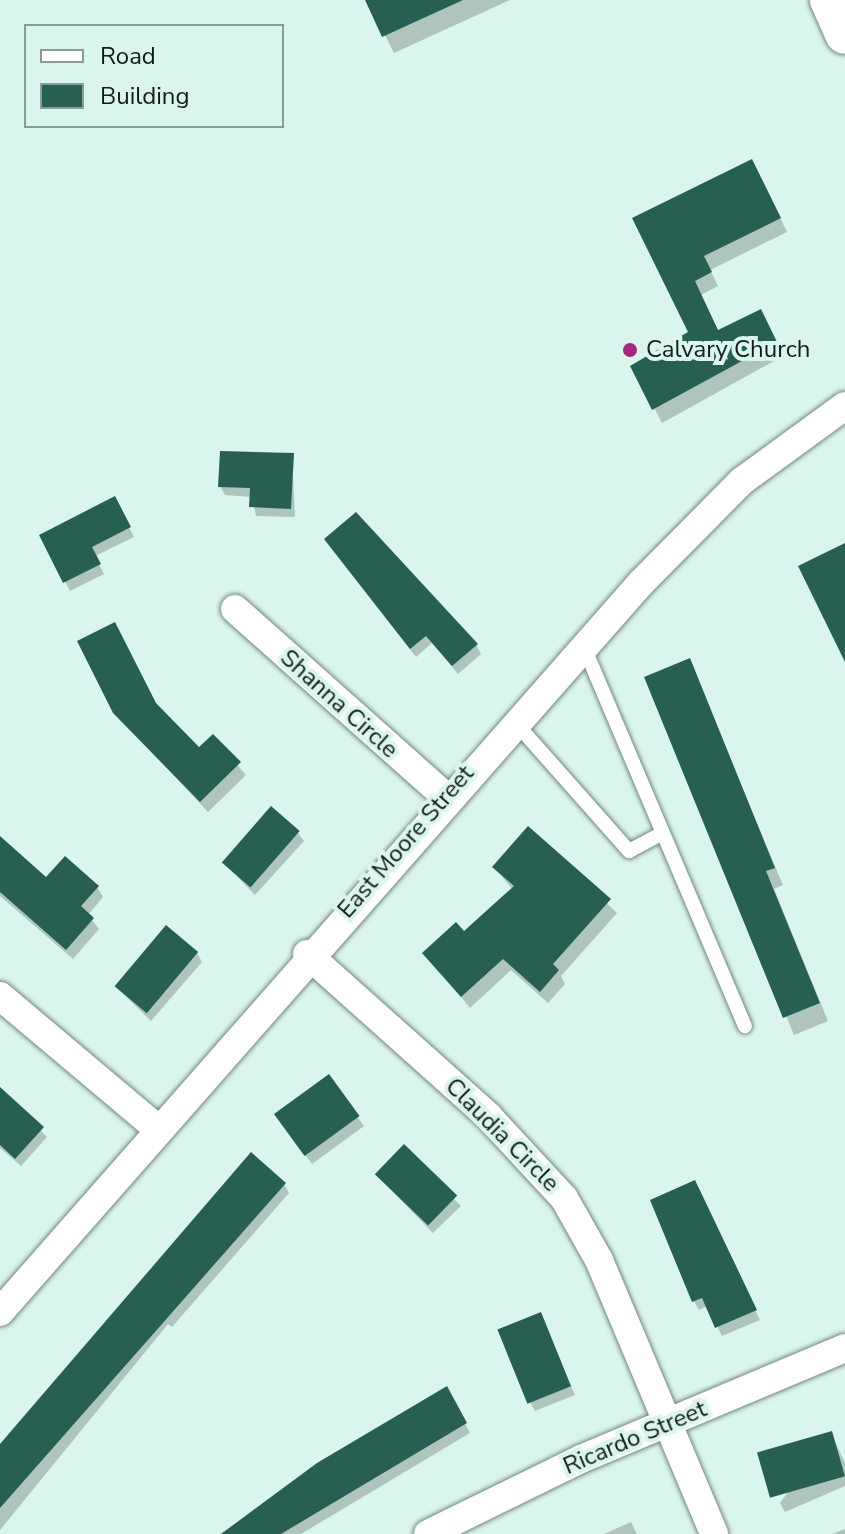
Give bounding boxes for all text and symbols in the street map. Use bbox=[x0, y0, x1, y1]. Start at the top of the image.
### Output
legend bbox=[24, 24, 284, 128]
text: Road bbox=[100, 40, 156, 72]
text: Building bbox=[100, 80, 190, 112]
place label: Calvary Church bbox=[646, 336, 810, 364]
marker: Calvary Church bbox=[621, 341, 639, 359]
street label: Shanna Circle bbox=[274, 644, 404, 764]
street label: East Moore Street bbox=[332, 760, 480, 924]
street label: Claudia Circle bbox=[439, 1072, 565, 1198]
street label: Ricardo Street bbox=[559, 1395, 711, 1481]

